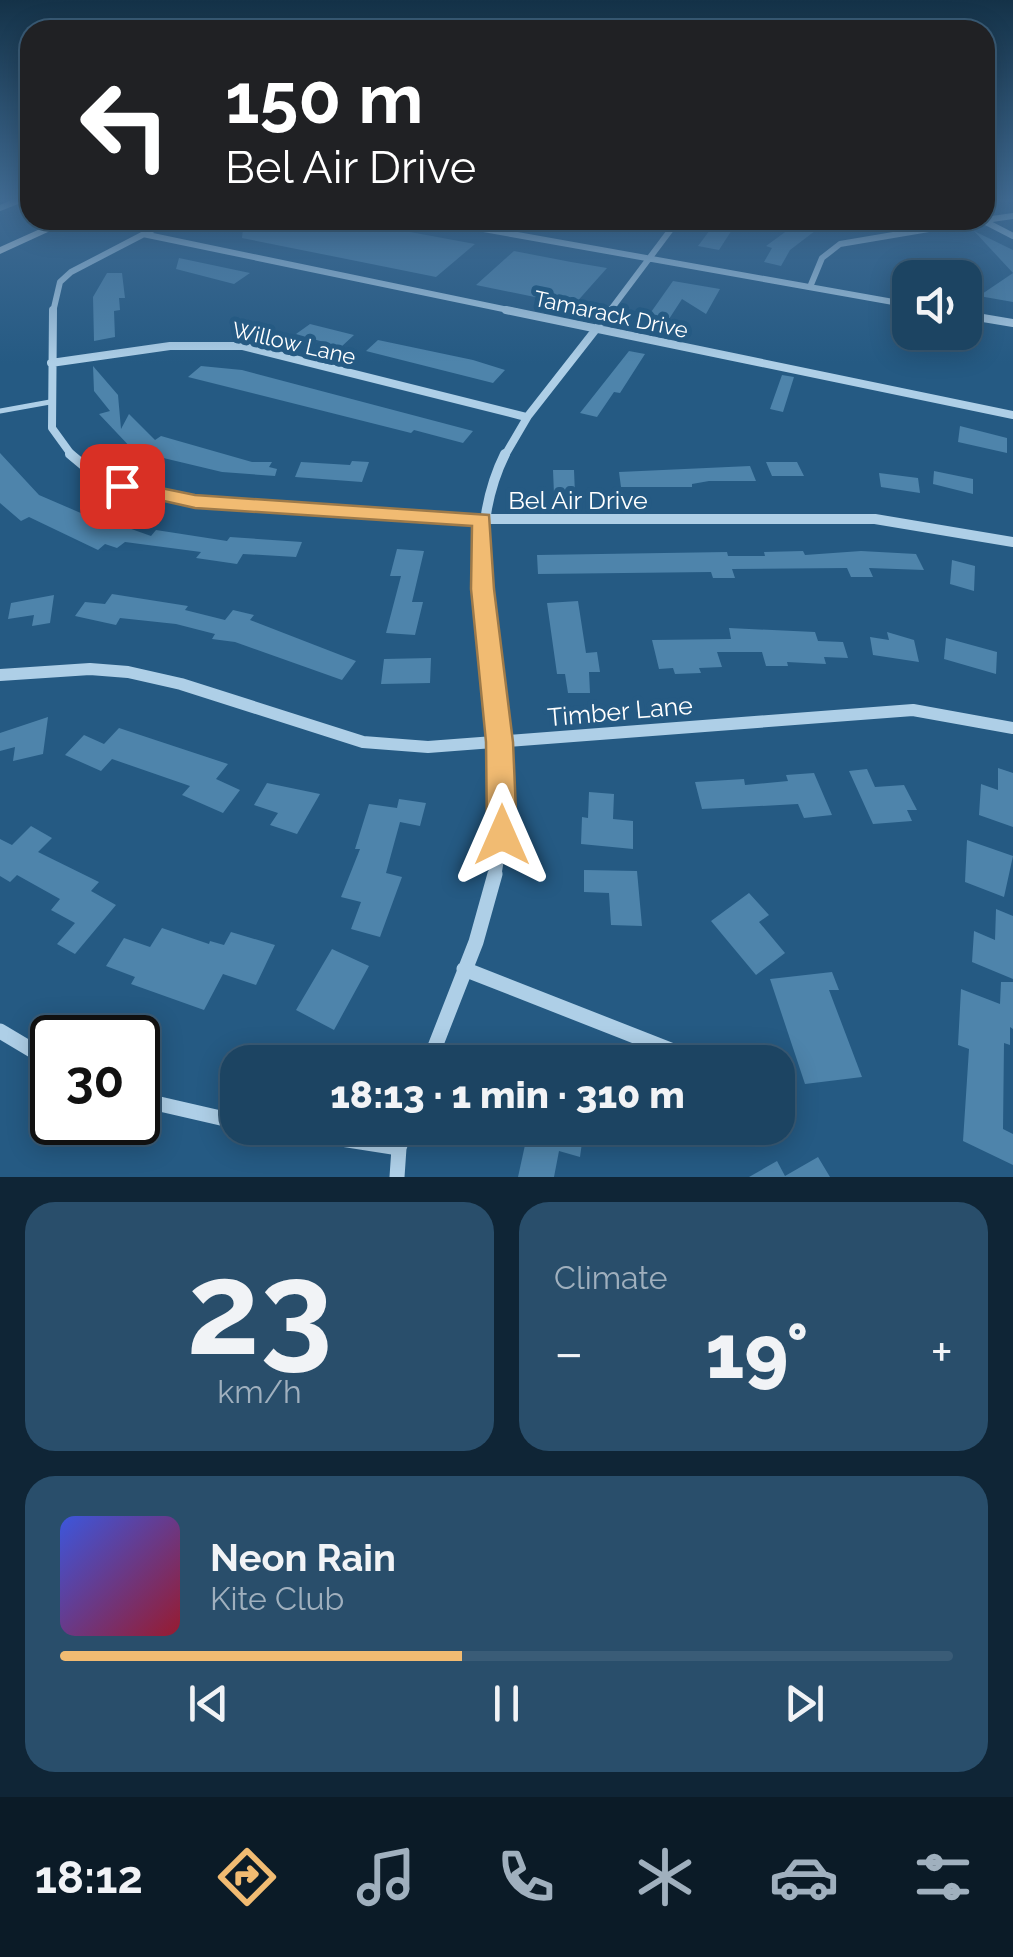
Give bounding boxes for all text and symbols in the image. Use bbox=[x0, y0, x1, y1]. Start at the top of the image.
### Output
text: 150 m bbox=[225, 57, 423, 139]
icon: left bbox=[60, 60, 190, 190]
text: Bel Air Drive bbox=[225, 141, 476, 194]
map controls bbox=[892, 260, 982, 350]
button: sound bbox=[892, 260, 982, 350]
street label: Tamarack Drive bbox=[532, 285, 690, 343]
street label: Willow Lane bbox=[230, 316, 358, 370]
pin bbox=[80, 444, 165, 529]
icon: arrive bbox=[95, 459, 150, 514]
street label: Bel Air Drive bbox=[508, 485, 648, 515]
street label: Timber Lane bbox=[546, 690, 694, 732]
position arrow bbox=[450, 783, 554, 887]
speed limit sign: 30 bbox=[30, 1015, 160, 1145]
text: 18:13 · 1 min · 310 m bbox=[330, 1072, 685, 1117]
text: 23 bbox=[187, 1232, 332, 1384]
text: Climate bbox=[554, 1259, 668, 1296]
text: 19° bbox=[705, 1307, 808, 1396]
text: − bbox=[554, 1320, 584, 1385]
text: + bbox=[930, 1320, 953, 1385]
text: km/h bbox=[217, 1373, 302, 1410]
text: Neon Rain bbox=[210, 1535, 396, 1580]
text: Kite Club bbox=[210, 1580, 344, 1617]
icon: previous bbox=[181, 1676, 236, 1731]
icon: pause bbox=[479, 1676, 534, 1731]
icon: next bbox=[777, 1676, 832, 1731]
icon: directions bbox=[212, 1842, 282, 1912]
icon: music bbox=[351, 1842, 421, 1912]
icon: phone bbox=[491, 1842, 561, 1912]
icon: climate bbox=[630, 1842, 700, 1912]
icon: car bbox=[769, 1842, 839, 1912]
icon: filters bbox=[908, 1842, 978, 1912]
text: 18:12 bbox=[35, 1851, 143, 1904]

